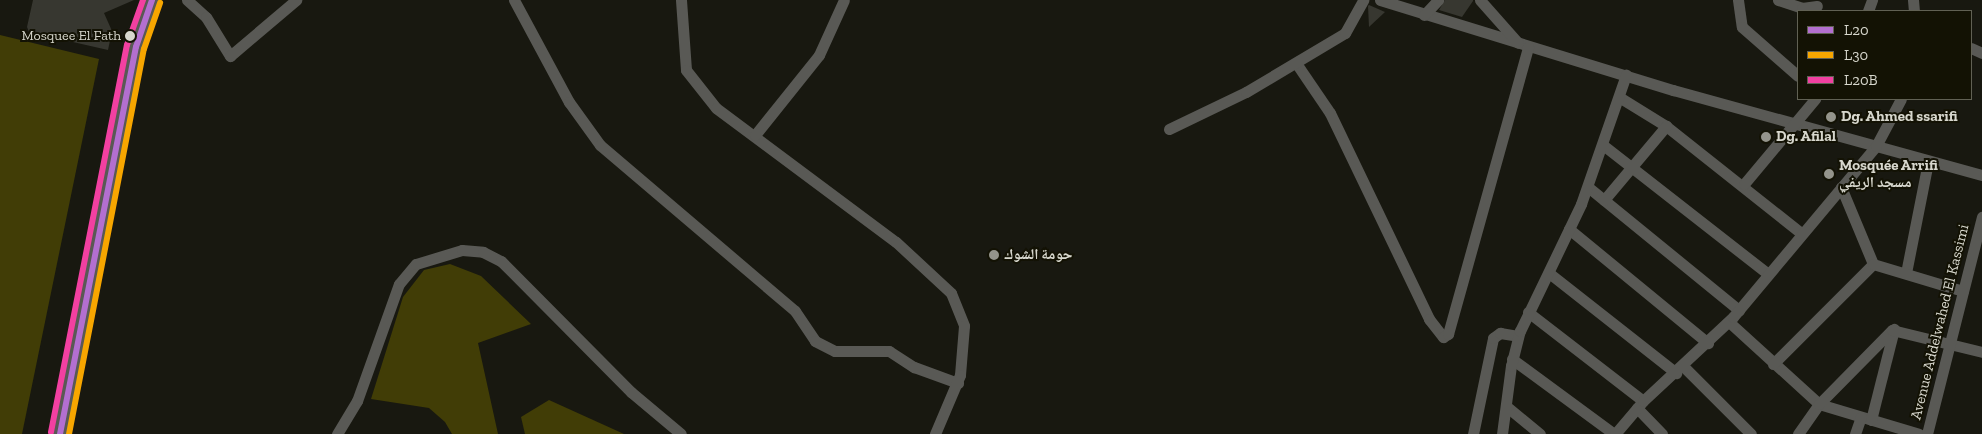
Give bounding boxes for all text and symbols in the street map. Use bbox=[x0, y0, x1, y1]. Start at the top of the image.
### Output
legend bbox=[1797, 10, 1972, 100]
text: L20 bbox=[1844, 21, 1869, 39]
place label: Mosquee El Fath bbox=[21, 28, 121, 44]
marker: Mosquee El Fath bbox=[125, 31, 135, 41]
text: L30 bbox=[1844, 46, 1868, 64]
text: L20B bbox=[1844, 71, 1878, 89]
place label: Dg. Ahmed ssarifi bbox=[1841, 108, 1958, 126]
marker: Dg. Ahmed ssarifi bbox=[1825, 111, 1837, 123]
place label: Dg. Afilal bbox=[1776, 128, 1836, 146]
marker: Dg. Afilal bbox=[1760, 131, 1772, 143]
place label: Mosquée Arrifi مسجد الريفي bbox=[1839, 156, 1938, 191]
marker: Mosquée Arrifi مسجد الريفي bbox=[1823, 168, 1835, 180]
street label: Avenue Addelwahed El Kassimi bbox=[1907, 222, 1973, 422]
place label: حومة الشوك bbox=[1004, 246, 1073, 264]
marker: حومة الشوك bbox=[988, 249, 1000, 261]

